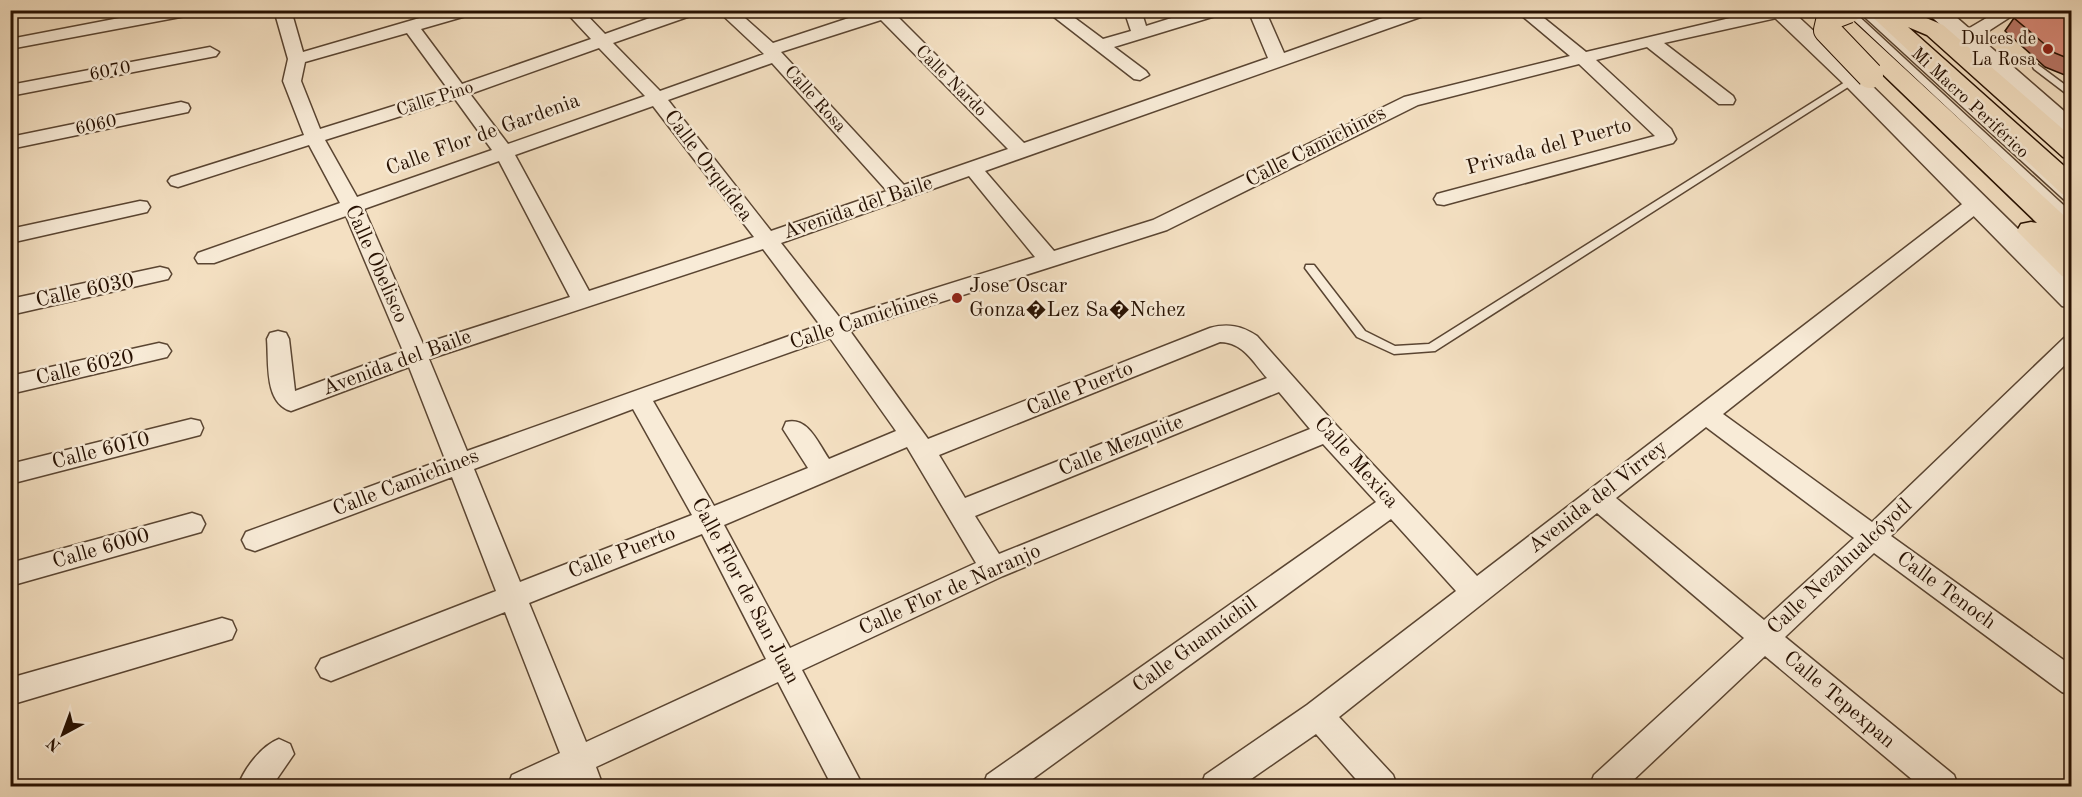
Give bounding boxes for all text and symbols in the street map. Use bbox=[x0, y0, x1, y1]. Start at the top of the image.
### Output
place label: Dulces de La Rosa bbox=[1961, 30, 2036, 69]
street label: Calle Nardo bbox=[912, 42, 990, 120]
marker: Dulces de La Rosa bbox=[2041, 42, 2055, 56]
street label: Mi Macro Periférico bbox=[1908, 44, 2032, 162]
street label: 6070 bbox=[88, 58, 132, 84]
street label: Calle Rosa bbox=[781, 62, 849, 136]
street label: Calle Pino bbox=[394, 78, 476, 120]
street label: Calle Flor de Gardenia bbox=[383, 90, 583, 180]
street label: Calle Camichines bbox=[1242, 103, 1390, 191]
street label: Calle Orquídea bbox=[660, 107, 756, 225]
street label: 6060 bbox=[74, 112, 118, 138]
street label: Privada del Puerto bbox=[1464, 115, 1634, 179]
street label: Avenida del Baile bbox=[780, 173, 936, 243]
street label: Calle Obelisco bbox=[341, 202, 411, 326]
street label: Calle 6030 bbox=[34, 270, 136, 312]
place label: Jose Oscar Gonza�Lez Sa�Nchez bbox=[969, 276, 1185, 321]
street label: Calle Camichines bbox=[787, 286, 941, 354]
marker: Jose Oscar Gonza�Lez Sa�Nchez bbox=[950, 291, 964, 305]
street label: Avenida del Baile bbox=[320, 326, 474, 400]
street label: Calle 6020 bbox=[34, 347, 136, 389]
street label: Calle Puerto bbox=[1024, 358, 1136, 420]
street label: Calle Mezquite bbox=[1056, 411, 1186, 481]
street label: Calle Mexica bbox=[1310, 413, 1402, 513]
street label: Calle 6010 bbox=[50, 429, 152, 473]
street label: Avenida del Virrey bbox=[1525, 436, 1671, 558]
street label: Calle Camichines bbox=[330, 446, 482, 520]
street label: Calle Flor de San Juan bbox=[687, 494, 803, 688]
street label: Calle Nezahualcóyotl bbox=[1764, 495, 1916, 639]
street label: Calle Puerto bbox=[566, 523, 678, 583]
street label: Calle 6000 bbox=[50, 525, 152, 573]
street label: Calle Flor de Naranjo bbox=[856, 540, 1044, 640]
street label: Calle Tenoch bbox=[1893, 548, 1999, 634]
street label: Calle Guamúchil bbox=[1129, 593, 1261, 697]
street label: Calle Tepexpan bbox=[1779, 647, 1899, 753]
north arrow bbox=[33, 704, 93, 764]
text: N bbox=[44, 733, 64, 754]

